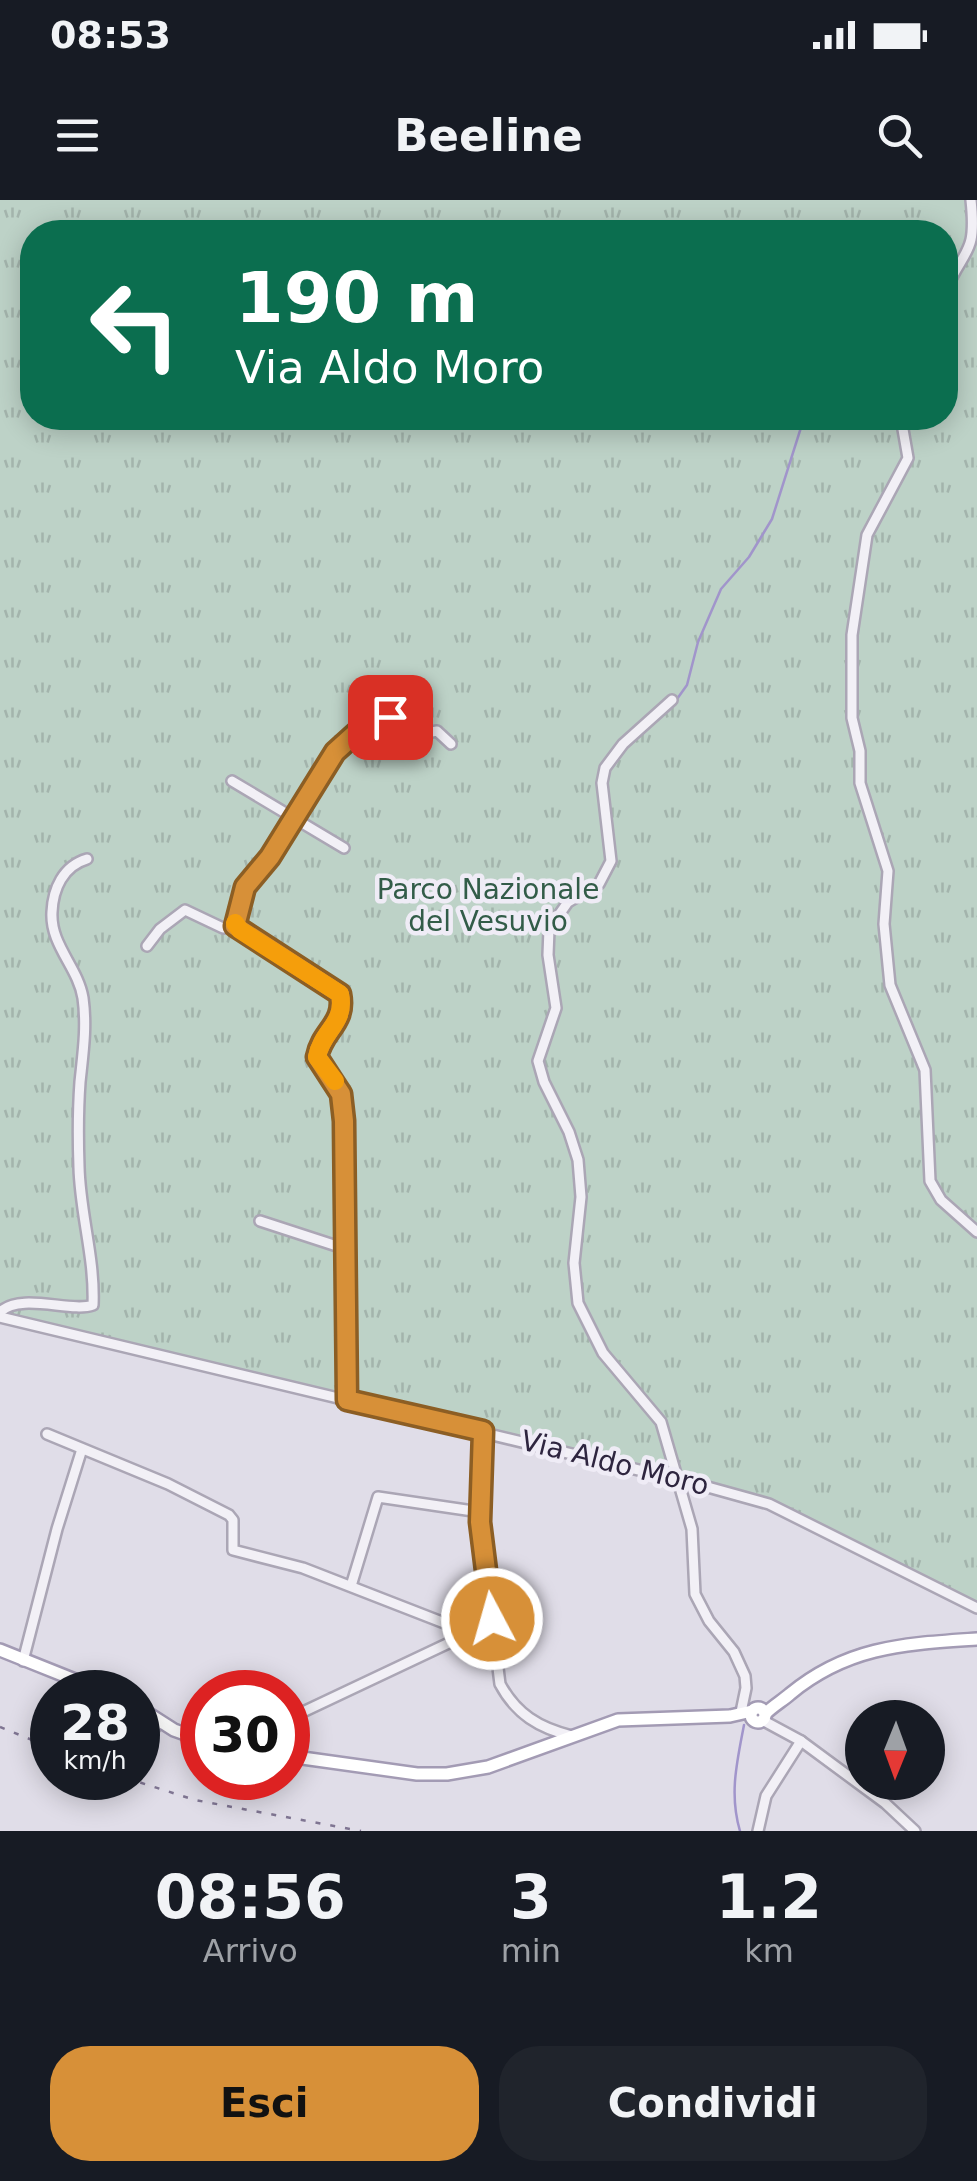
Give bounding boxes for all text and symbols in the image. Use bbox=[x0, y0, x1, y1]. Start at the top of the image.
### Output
text: 08:53 bbox=[50, 13, 171, 57]
icon: menu bbox=[50, 108, 105, 163]
icon: search bbox=[872, 108, 927, 163]
text: Beeline bbox=[394, 109, 583, 162]
text: 190 m bbox=[235, 257, 478, 339]
icon: left bbox=[70, 260, 200, 390]
text: Via Aldo Moro bbox=[235, 341, 544, 394]
pin bbox=[348, 675, 433, 760]
icon: arrive bbox=[363, 690, 418, 745]
park label: Parco Nazionale del Vesuvio bbox=[377, 873, 599, 938]
street label: Via Aldo Moro bbox=[518, 1424, 712, 1502]
position arrow bbox=[440, 1567, 544, 1671]
speed limit sign: 30 bbox=[180, 1670, 310, 1800]
text: 28 bbox=[60, 1694, 130, 1752]
north arrow bbox=[845, 1700, 945, 1800]
map controls bbox=[845, 1700, 945, 1800]
text: km/h bbox=[63, 1746, 127, 1775]
text: 08:56 bbox=[155, 1862, 346, 1932]
text: 3 bbox=[510, 1862, 552, 1932]
text: 1.2 bbox=[716, 1862, 822, 1932]
text: Arrivo bbox=[203, 1932, 298, 1970]
text: min bbox=[501, 1932, 561, 1970]
text: km bbox=[744, 1932, 794, 1970]
button: Esci bbox=[50, 2046, 479, 2161]
button: Condividi bbox=[499, 2046, 927, 2161]

